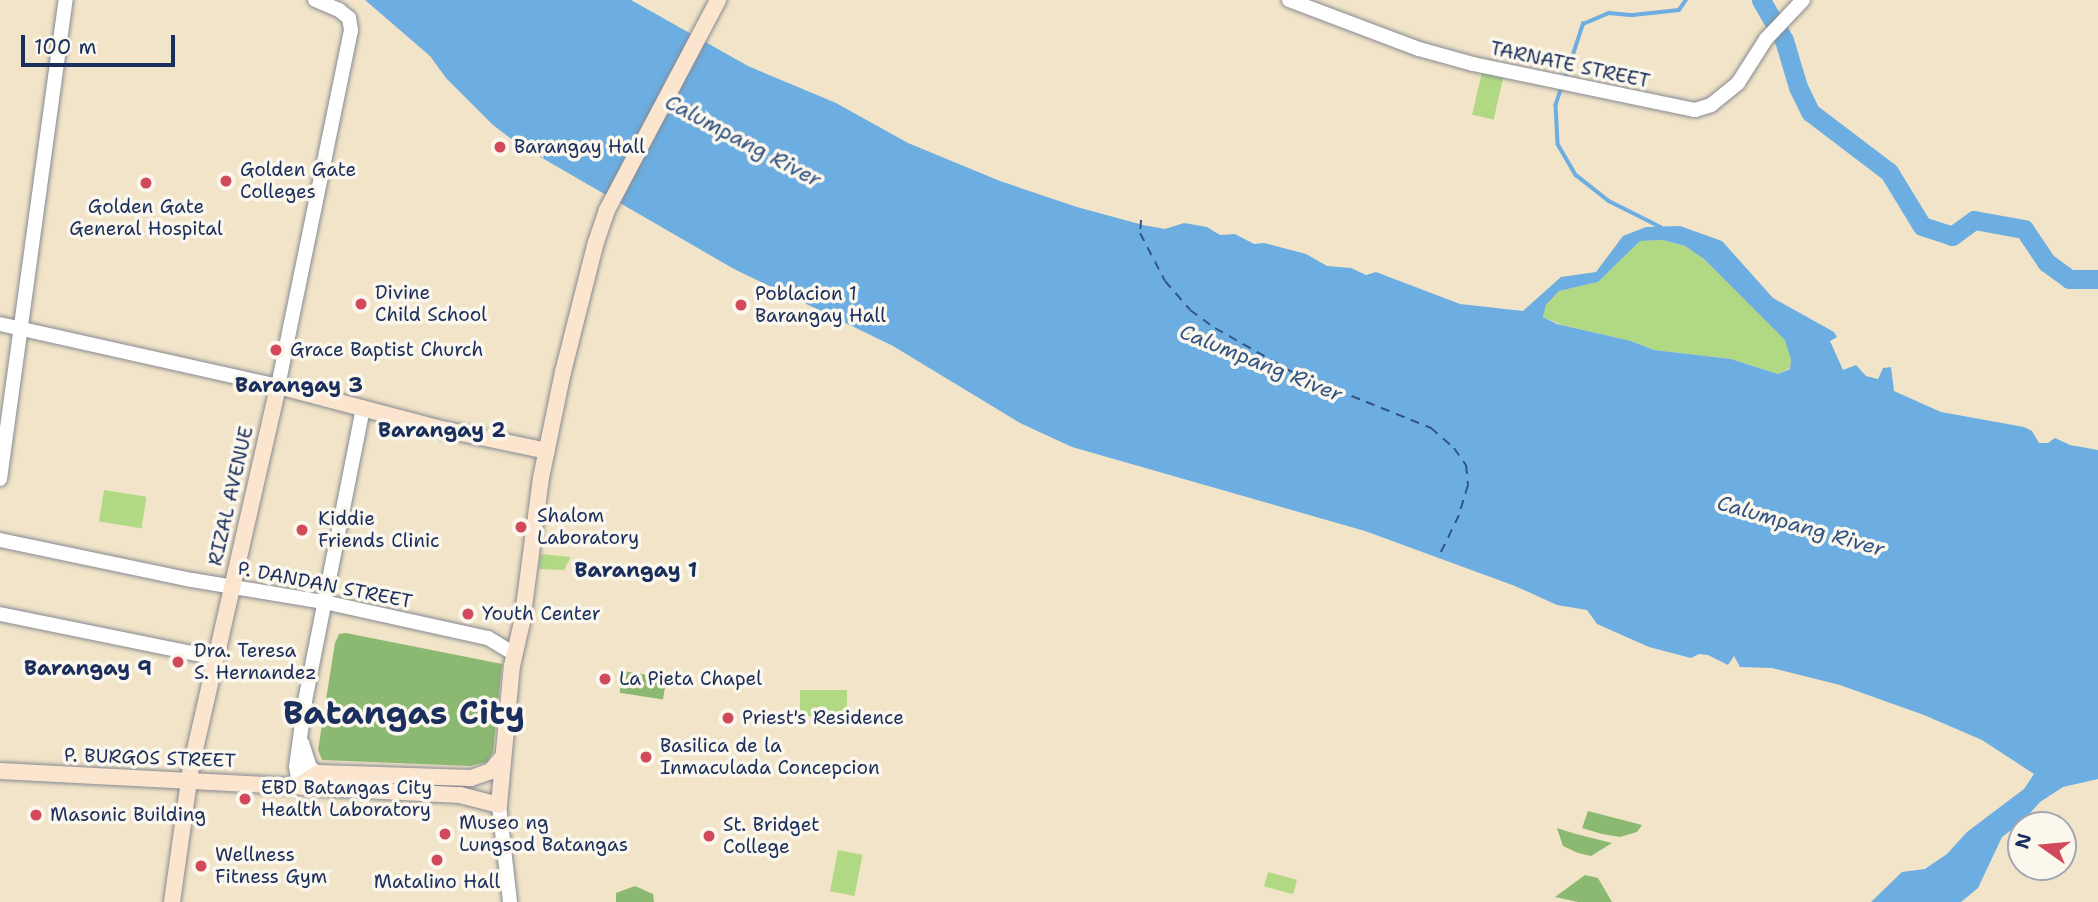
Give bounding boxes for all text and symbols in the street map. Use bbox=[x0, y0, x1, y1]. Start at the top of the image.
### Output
scale bar bbox=[24, 21, 178, 65]
text: 100 m bbox=[34, 33, 97, 61]
street label: TARNATE STREET bbox=[1488, 37, 1652, 93]
water label: Calumpang River bbox=[661, 89, 825, 193]
place label: Barangay Hall bbox=[514, 136, 645, 158]
marker: Barangay Hall bbox=[492, 139, 508, 155]
place label: Golden Gate Colleges bbox=[240, 159, 356, 203]
marker: Golden Gate General Hospital bbox=[136, 173, 156, 193]
marker: Golden Gate Colleges bbox=[218, 173, 234, 189]
place label: Golden Gate General Hospital bbox=[69, 196, 223, 240]
place label: Divine Child School bbox=[375, 282, 487, 326]
place label: Poblacion 1 Barangay Hall bbox=[755, 283, 886, 327]
marker: Divine Child School bbox=[353, 296, 369, 312]
marker: Poblacion 1 Barangay Hall bbox=[733, 297, 749, 313]
water label: Calumpang River bbox=[1176, 319, 1346, 407]
place label: Grace Baptist Church bbox=[290, 339, 483, 361]
marker: Grace Baptist Church bbox=[268, 342, 284, 358]
district label: Barangay 3 bbox=[235, 372, 363, 398]
district label: Barangay 2 bbox=[378, 417, 506, 443]
street label: RIZAL AVENUE bbox=[204, 424, 258, 568]
water label: Calumpang River bbox=[1714, 490, 1888, 562]
place label: Shalom Laboratory bbox=[537, 505, 639, 549]
place label: Kiddie Friends Clinic bbox=[318, 508, 440, 552]
marker: Shalom Laboratory bbox=[511, 517, 531, 537]
marker: Kiddie Friends Clinic bbox=[292, 520, 312, 540]
street label: P. DANDAN STREET bbox=[236, 557, 414, 613]
district label: Barangay 1 bbox=[575, 557, 697, 583]
place label: Youth Center bbox=[482, 603, 601, 625]
marker: Youth Center bbox=[460, 606, 476, 622]
place label: Dra. Teresa S. Hernandez bbox=[194, 640, 317, 684]
marker: Dra. Teresa S. Hernandez bbox=[168, 652, 188, 672]
district label: Barangay 9 bbox=[24, 655, 152, 681]
place label: La Pieta Chapel bbox=[619, 668, 762, 690]
marker: La Pieta Chapel bbox=[597, 671, 613, 687]
district label: Batangas City bbox=[283, 693, 525, 733]
place label: Priest's Residence bbox=[742, 707, 904, 729]
marker: Priest's Residence bbox=[720, 710, 736, 726]
place label: Basilica de la Inmaculada Concepcion bbox=[660, 735, 880, 779]
street label: P. BURGOS STREET bbox=[64, 744, 236, 772]
marker: Basilica de la Inmaculada Concepcion bbox=[638, 749, 654, 765]
place label: EBD Batangas City Health Laboratory bbox=[261, 777, 432, 821]
marker: EBD Batangas City Health Laboratory bbox=[235, 789, 255, 809]
place label: Masonic Building bbox=[50, 804, 206, 826]
marker: Masonic Building bbox=[28, 807, 44, 823]
north arrow bbox=[2007, 811, 2077, 881]
place label: Museo ng Lungsod Batangas bbox=[459, 812, 628, 856]
place label: St. Bridget College bbox=[723, 814, 820, 858]
marker: Museo ng Lungsod Batangas bbox=[437, 826, 453, 842]
marker: St. Bridget College bbox=[701, 828, 717, 844]
text: N bbox=[2009, 830, 2037, 851]
place label: Wellness Fitness Gym bbox=[215, 844, 327, 888]
marker: Matalino Hall bbox=[429, 852, 445, 868]
marker: Wellness Fitness Gym bbox=[193, 858, 209, 874]
place label: Matalino Hall bbox=[374, 871, 500, 893]

